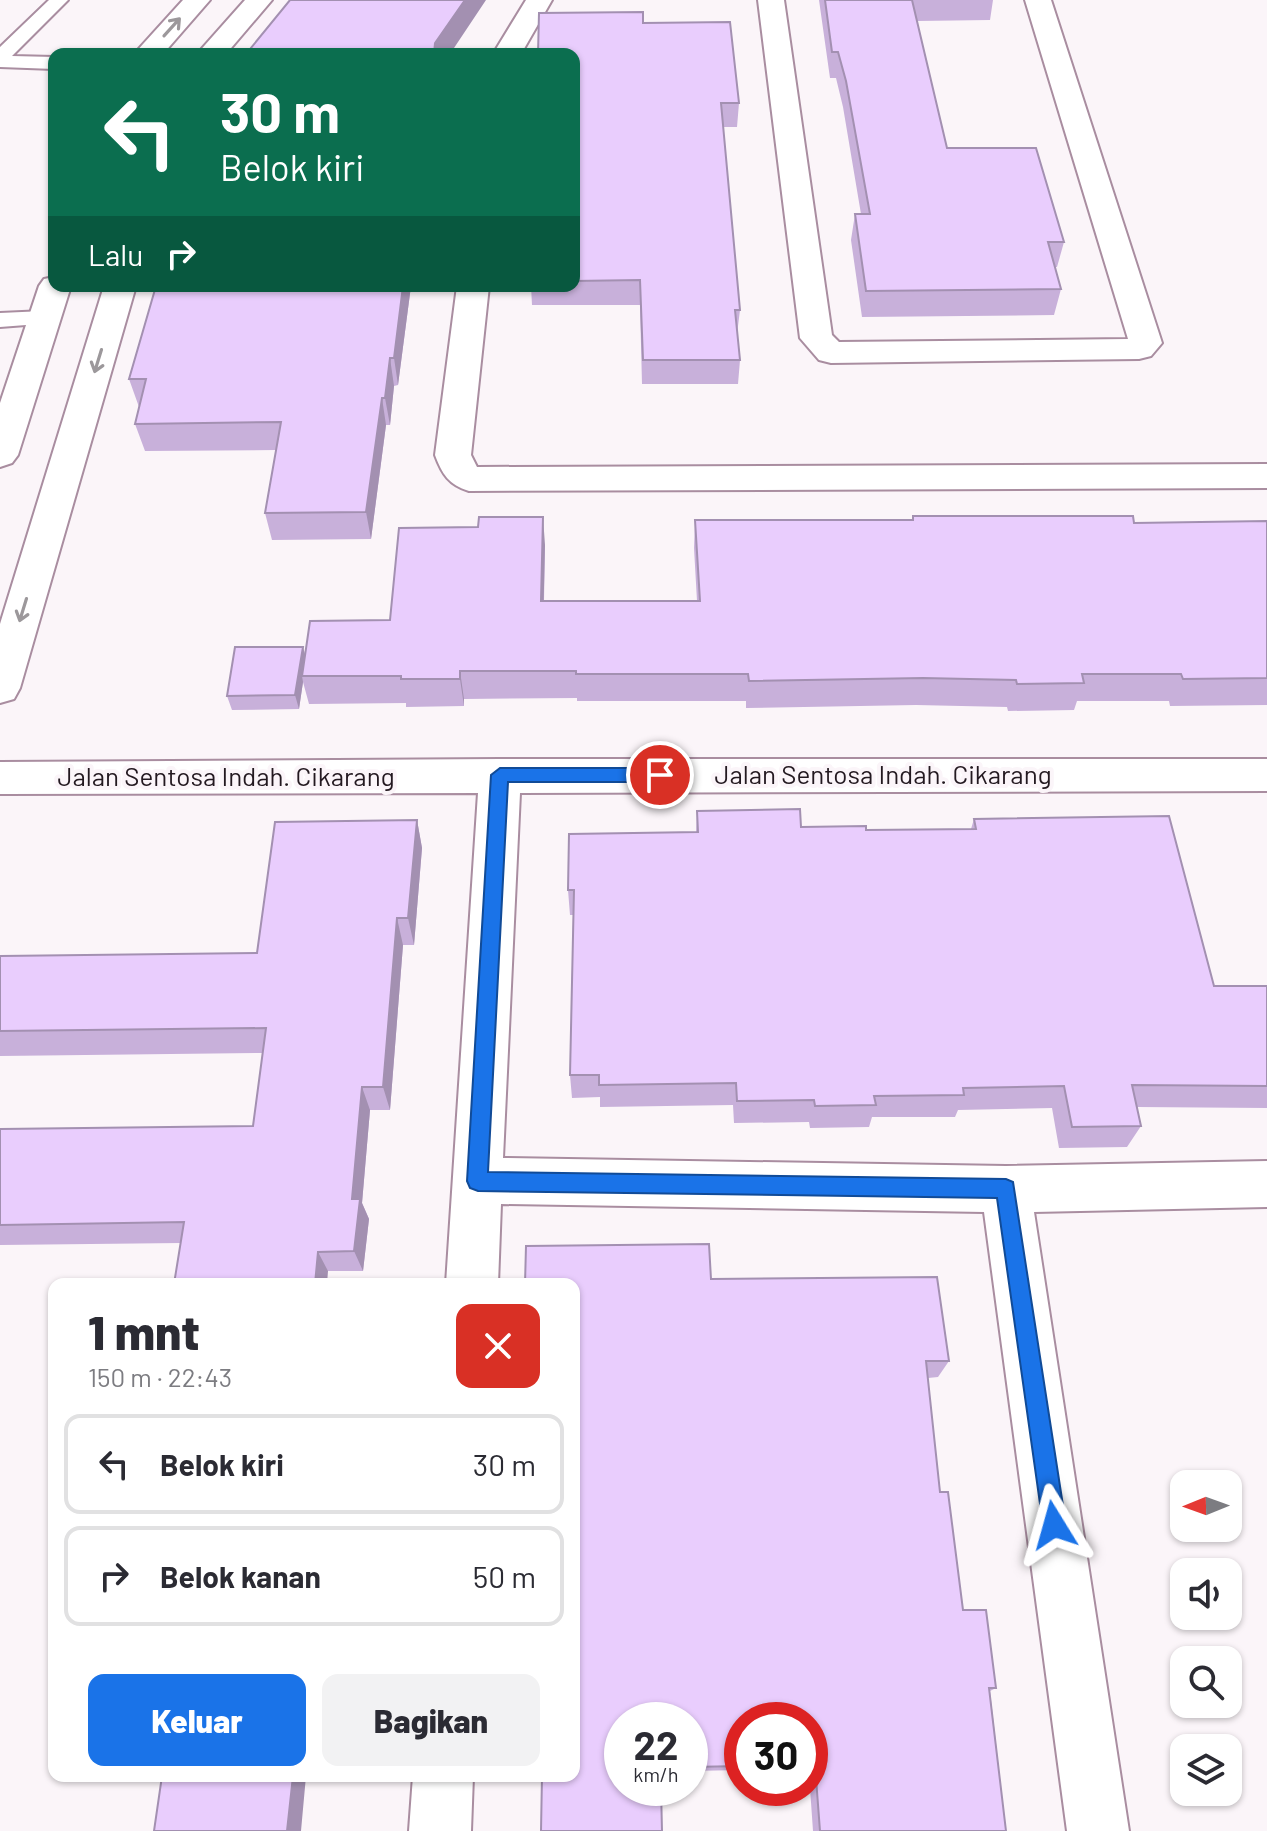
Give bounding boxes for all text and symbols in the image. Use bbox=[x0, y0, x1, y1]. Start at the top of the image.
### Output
one-way arrow bbox=[163, 17, 182, 37]
text: 30 m bbox=[220, 77, 340, 144]
icon: left bbox=[88, 80, 192, 184]
text: Belok kiri bbox=[220, 145, 364, 188]
icon: right bbox=[159, 232, 203, 276]
text: Lalu bbox=[88, 236, 143, 272]
one-way arrow bbox=[90, 347, 105, 373]
one-way arrow bbox=[15, 596, 30, 622]
pin bbox=[626, 741, 694, 809]
icon: arrive bbox=[638, 753, 682, 797]
street label: Jalan Sentosa Indah. Cikarang bbox=[714, 758, 1052, 789]
street label: Jalan Sentosa Indah. Cikarang bbox=[57, 760, 395, 791]
text: 1 mnt bbox=[88, 1302, 200, 1360]
button: close bbox=[456, 1304, 540, 1388]
text: 150 m · 22:43 bbox=[88, 1361, 232, 1392]
icon: left bbox=[92, 1442, 136, 1486]
text: Belok kiri bbox=[160, 1446, 284, 1482]
text: 30 m bbox=[473, 1446, 536, 1482]
north arrow bbox=[1170, 1470, 1242, 1542]
map controls bbox=[1170, 1470, 1242, 1806]
position arrow bbox=[1012, 1483, 1096, 1567]
icon: right bbox=[92, 1554, 136, 1598]
text: Belok kanan bbox=[160, 1558, 321, 1594]
text: 50 m bbox=[473, 1558, 536, 1594]
button: sound bbox=[1170, 1558, 1242, 1630]
button: search bbox=[1170, 1646, 1242, 1718]
button: Keluar bbox=[88, 1674, 306, 1766]
button: Bagikan bbox=[322, 1674, 540, 1766]
speed limit sign: 30 bbox=[724, 1702, 828, 1806]
text: 22 bbox=[634, 1720, 678, 1768]
button: layers bbox=[1170, 1734, 1242, 1806]
text: km/h bbox=[633, 1762, 679, 1786]

